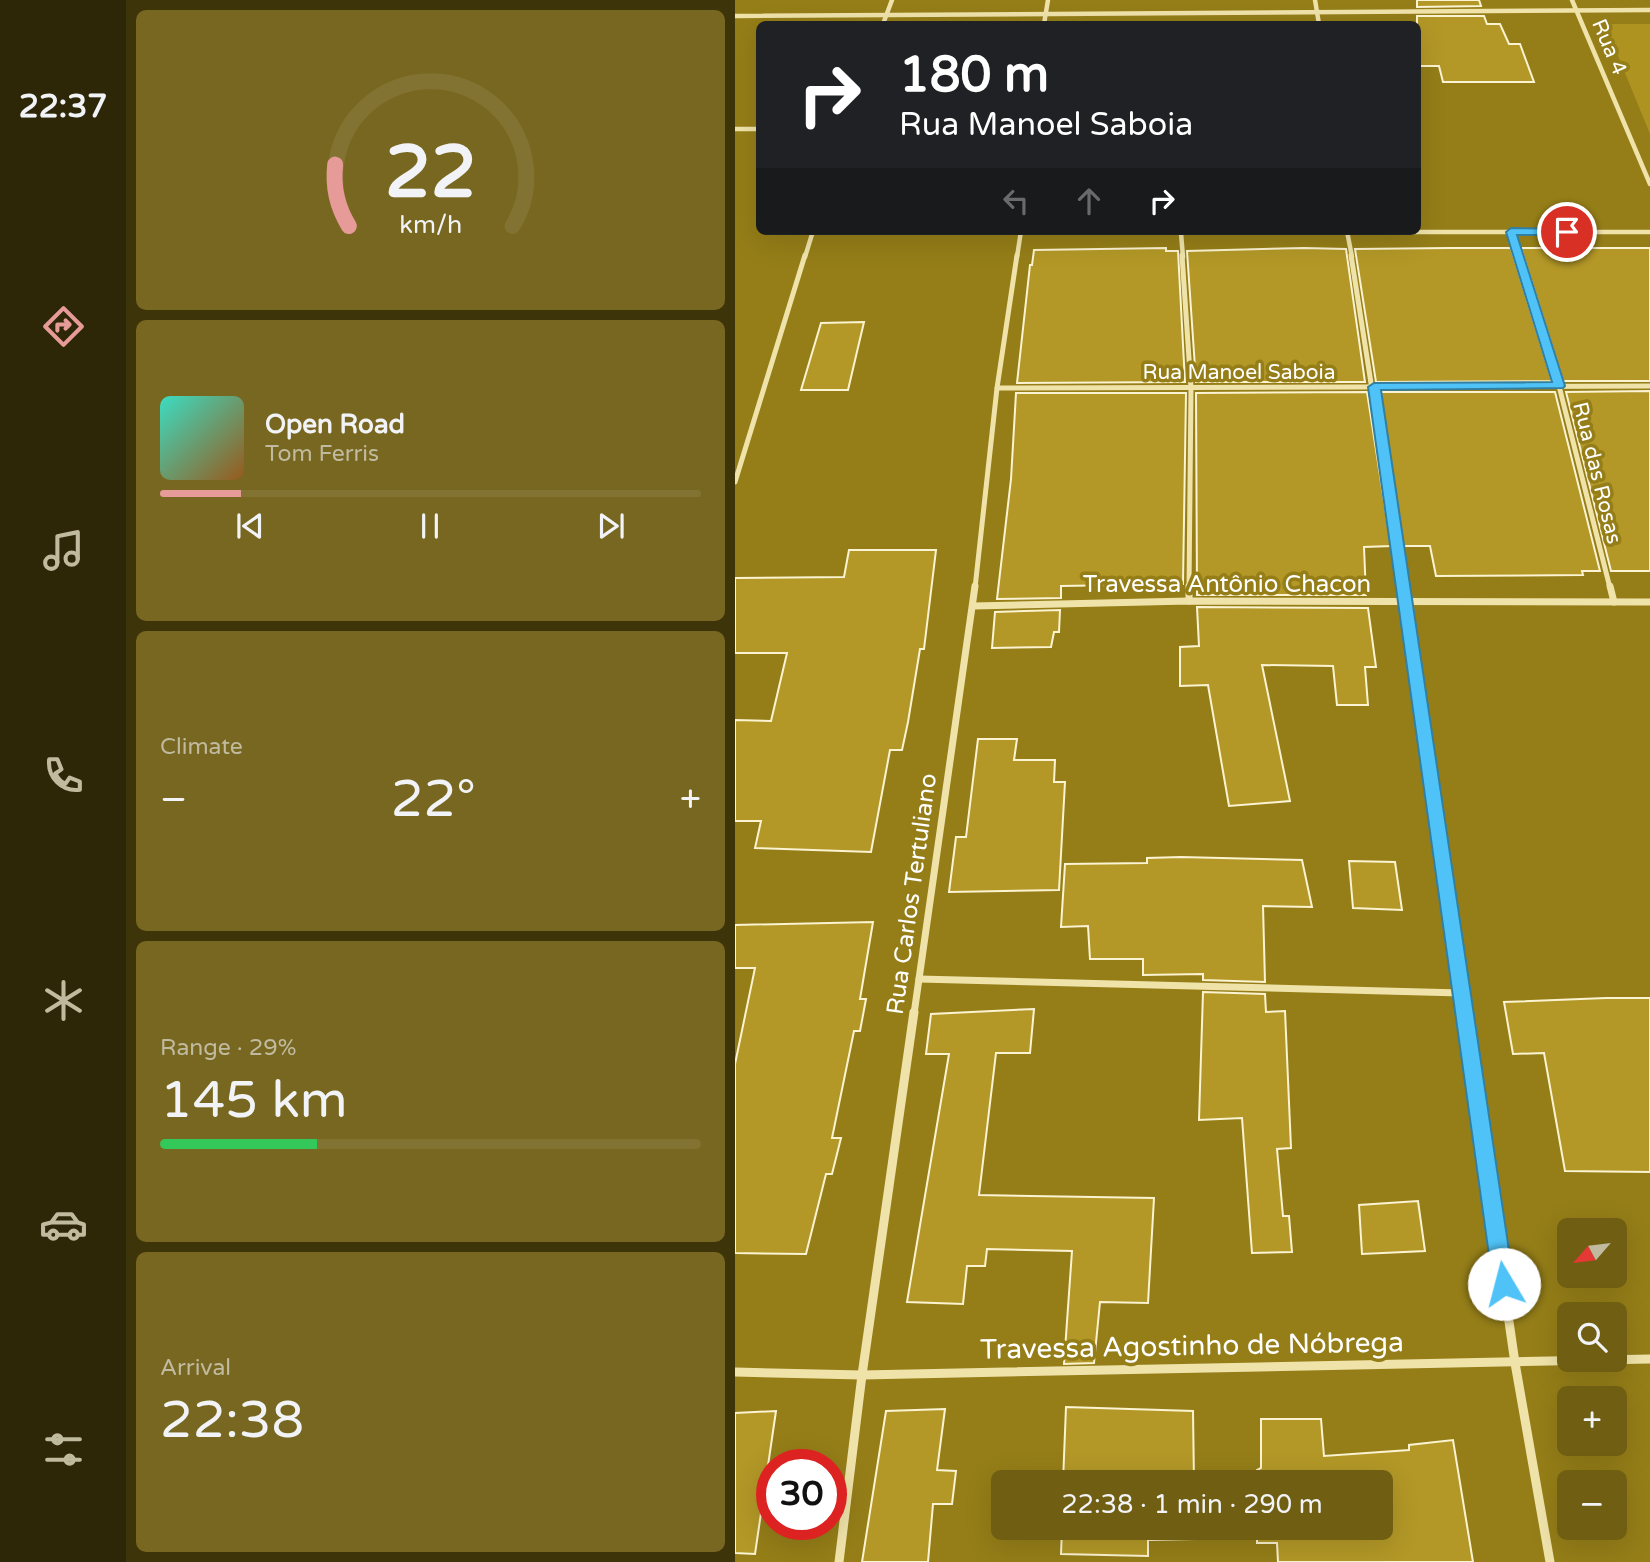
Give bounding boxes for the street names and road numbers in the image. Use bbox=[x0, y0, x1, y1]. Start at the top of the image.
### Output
street label: Rua 4 bbox=[1586, 15, 1632, 79]
street label: Rua Manoel Saboia bbox=[1142, 360, 1336, 385]
street label: Rua das Rosas bbox=[1567, 399, 1627, 547]
street label: Travessa Antônio Chacon bbox=[1083, 570, 1371, 599]
street label: Rua Carlos Tertuliano bbox=[881, 771, 943, 1017]
street label: Travessa Agostinho de Nóbrega bbox=[980, 1325, 1404, 1367]

